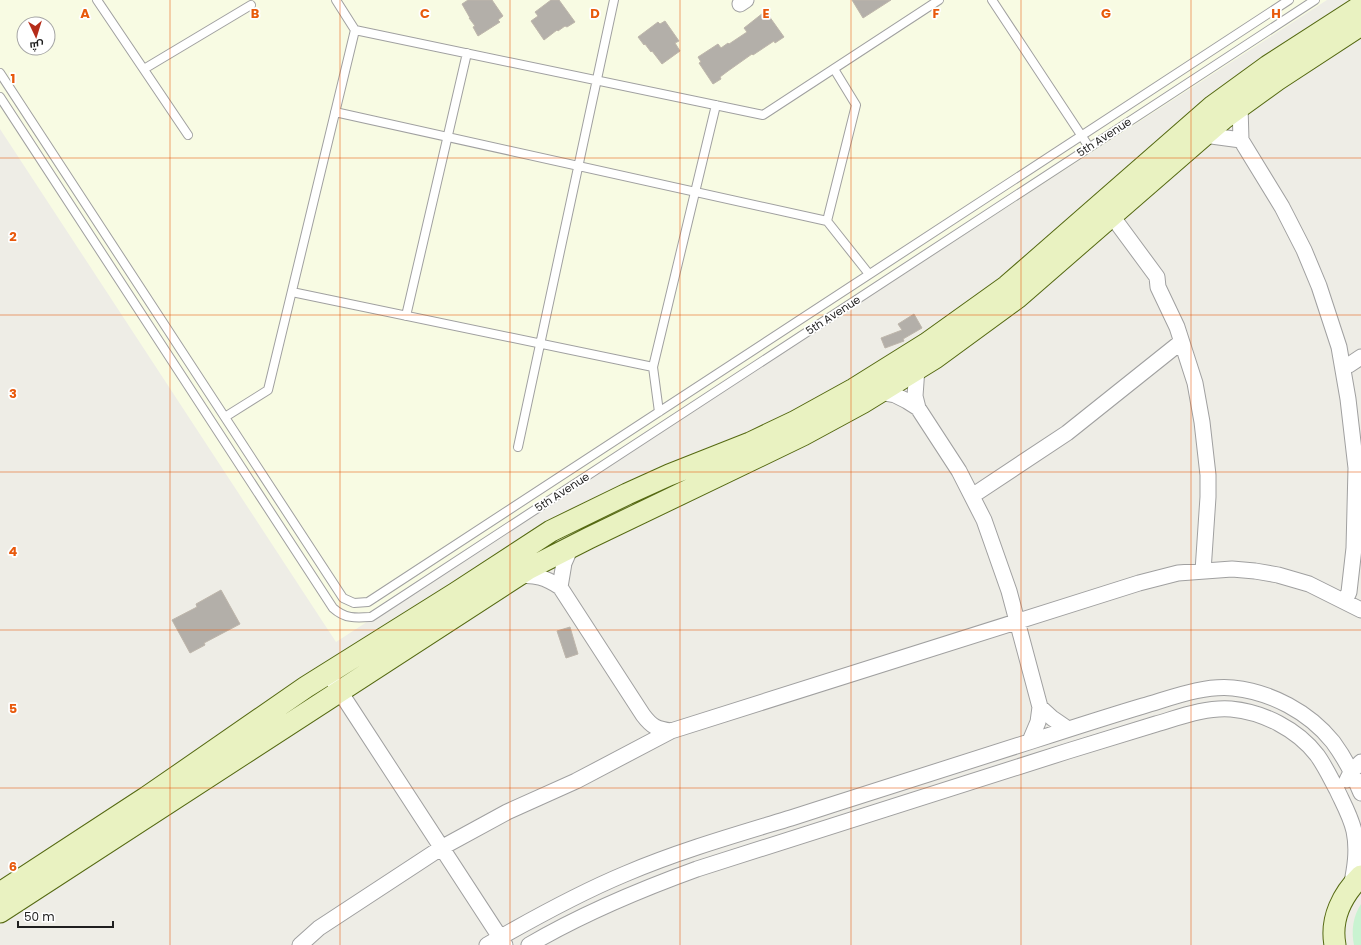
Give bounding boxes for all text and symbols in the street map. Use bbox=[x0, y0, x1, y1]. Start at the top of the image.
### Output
text: A bbox=[80, 4, 90, 23]
text: B bbox=[251, 4, 260, 23]
text: C bbox=[420, 4, 430, 23]
text: D bbox=[590, 4, 600, 23]
text: E bbox=[762, 4, 770, 23]
text: F bbox=[932, 4, 940, 23]
text: G bbox=[1101, 4, 1111, 23]
text: H bbox=[1271, 4, 1281, 23]
north arrow bbox=[16, 16, 56, 56]
text: ش bbox=[29, 38, 44, 54]
text: 1 bbox=[11, 69, 15, 88]
street label: 5th Avenue bbox=[1074, 113, 1135, 161]
text: 2 bbox=[9, 227, 17, 246]
street label: 5th Avenue bbox=[803, 291, 864, 339]
text: 3 bbox=[9, 384, 17, 403]
street label: 5th Avenue bbox=[532, 468, 593, 516]
text: 4 bbox=[9, 542, 18, 561]
text: 5 bbox=[9, 699, 17, 718]
text: 6 bbox=[9, 857, 17, 876]
scale bar bbox=[18, 903, 113, 929]
text: 50 m bbox=[24, 908, 55, 925]

